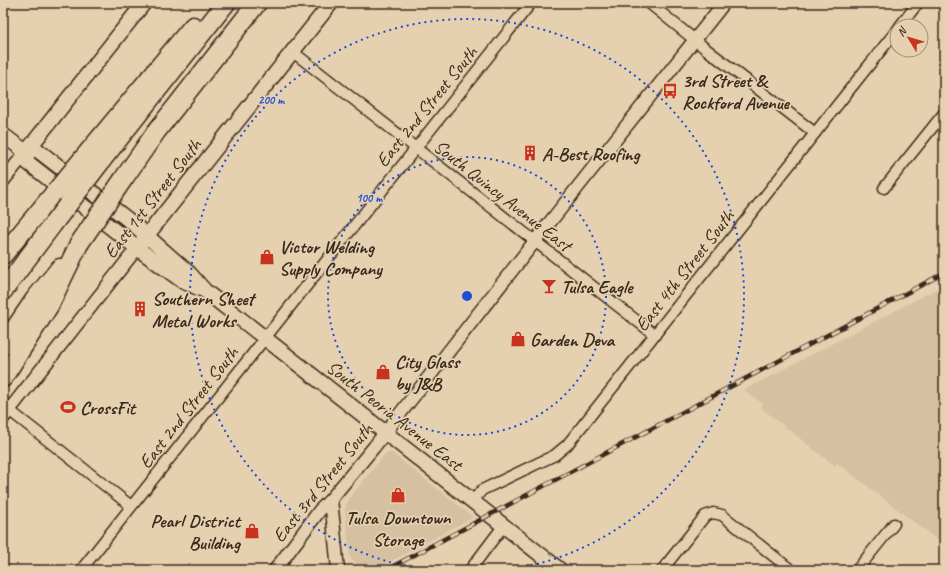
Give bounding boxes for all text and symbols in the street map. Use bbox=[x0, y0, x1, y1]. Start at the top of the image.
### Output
north arrow bbox=[889, 18, 929, 58]
text: N bbox=[894, 23, 910, 39]
street label: East 2nd Street South bbox=[371, 40, 484, 172]
place label: 3rd Street & Rockford Avenue bbox=[682, 69, 791, 115]
bus stop icon: 3rd Street & Rockford Avenue bbox=[661, 82, 679, 100]
text: 200 m bbox=[258, 92, 285, 108]
street label: East 1st Street South bbox=[99, 133, 208, 263]
street label: South Quincy Avenue East bbox=[429, 135, 578, 259]
place label: A-Best Roofing bbox=[542, 142, 641, 166]
building icon: A-Best Roofing bbox=[521, 144, 539, 162]
text: 100 m bbox=[356, 190, 383, 206]
street label: East 4th Street South bbox=[630, 204, 740, 336]
place label: Victor Welding Supply Company bbox=[279, 235, 383, 281]
shop icon: Victor Welding Supply Company bbox=[258, 248, 276, 266]
place label: Tulsa Eagle bbox=[561, 275, 634, 299]
bar icon: Tulsa Eagle bbox=[540, 277, 558, 295]
place label: Southern Sheet Metal Works bbox=[152, 287, 257, 333]
centre of rings bbox=[460, 289, 474, 303]
building icon: Southern Sheet Metal Works bbox=[131, 300, 149, 318]
place label: Garden Deva bbox=[530, 328, 616, 352]
shop icon: Garden Deva bbox=[509, 330, 527, 348]
street label: East 2nd Street South bbox=[134, 341, 245, 474]
place label: City Glass by J&B bbox=[395, 350, 462, 396]
street label: South Peoria Avenue East bbox=[322, 355, 468, 477]
shop icon: City Glass by J&B bbox=[374, 363, 392, 381]
place label: CrossFit bbox=[80, 396, 137, 420]
sports icon: CrossFit bbox=[59, 398, 77, 416]
street label: East 3rd Street South bbox=[267, 417, 379, 547]
shop icon: Tulsa Downtown Storage bbox=[389, 486, 407, 504]
place label: Tulsa Downtown Storage bbox=[346, 506, 452, 552]
place label: Pearl District Building bbox=[151, 509, 242, 555]
shop icon: Pearl District Building bbox=[243, 522, 261, 540]

